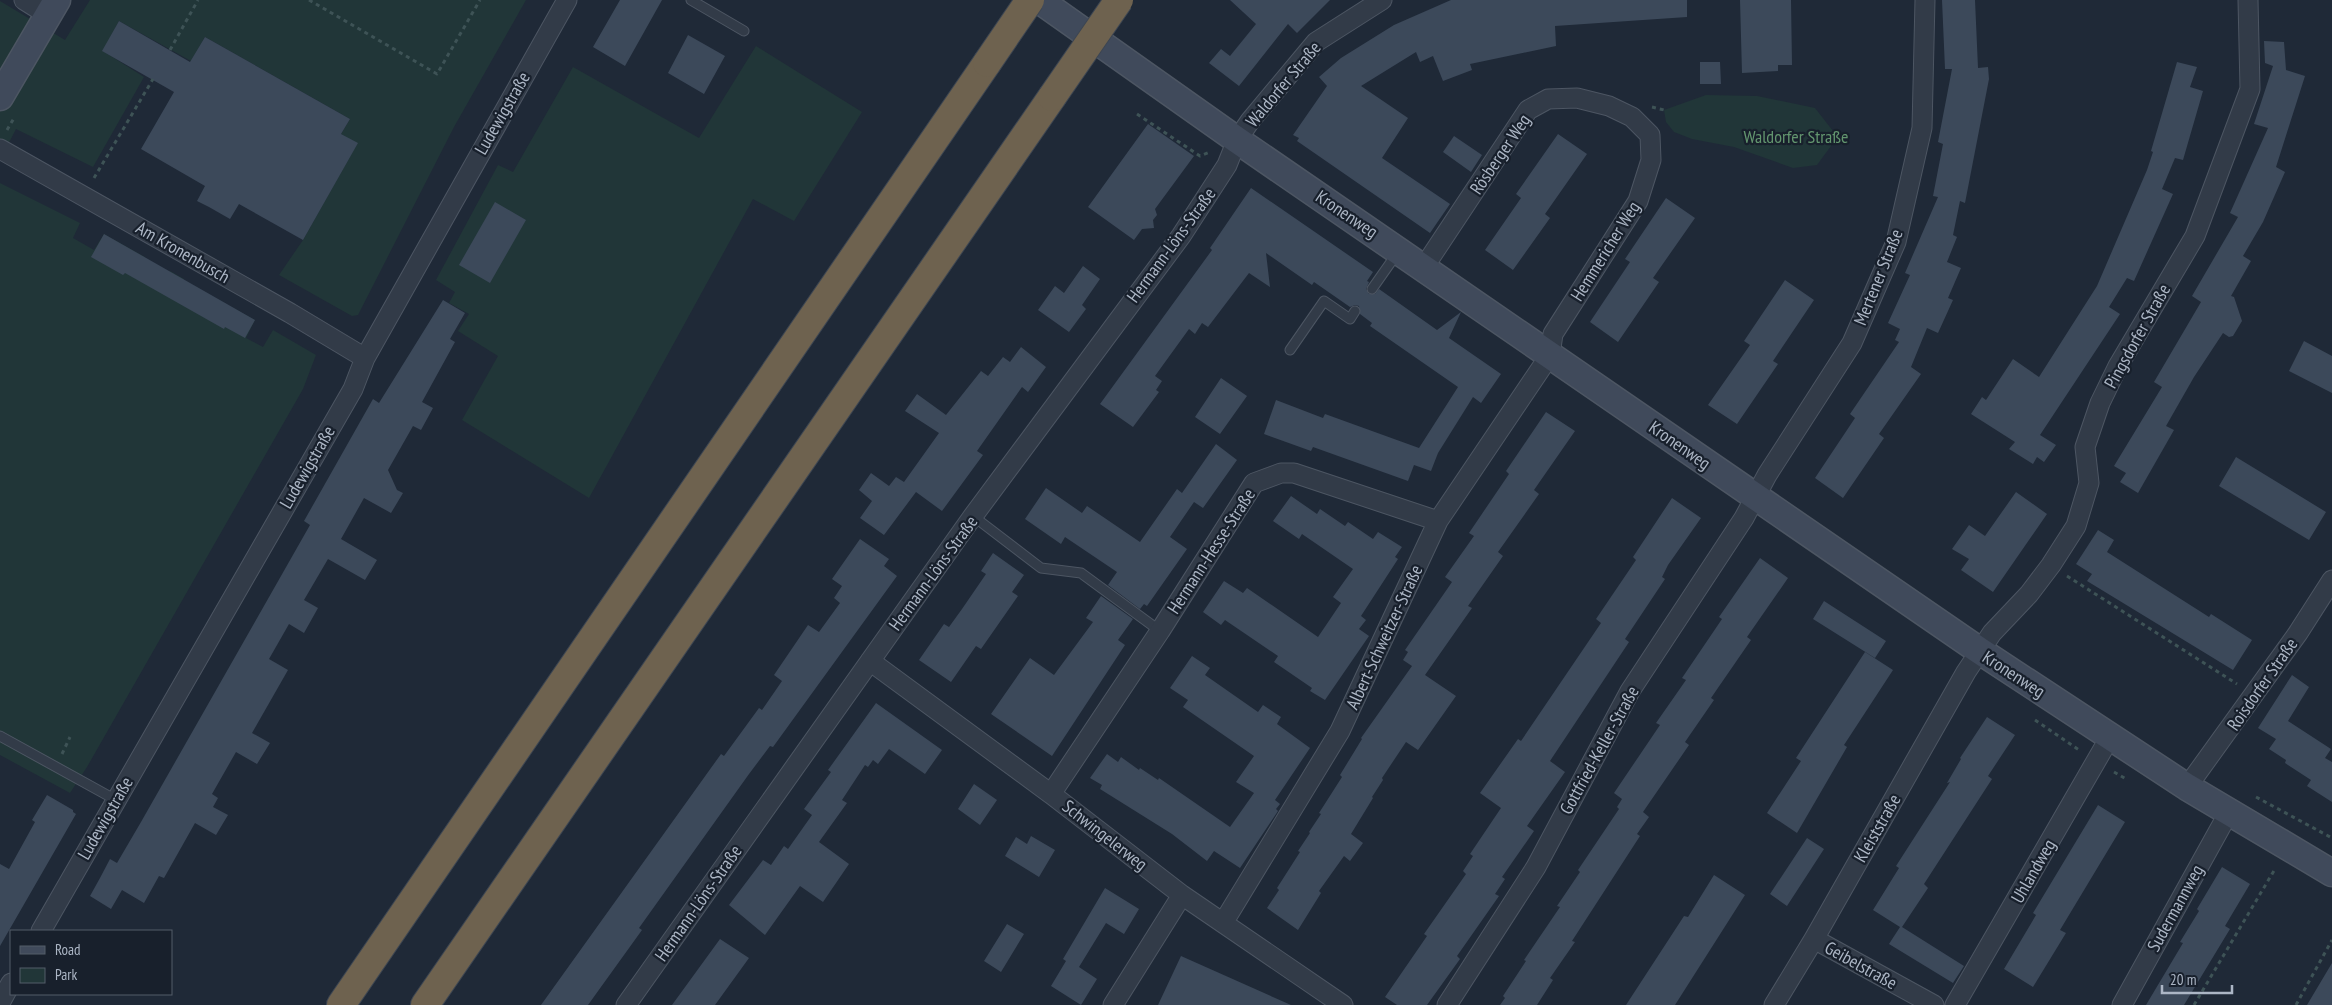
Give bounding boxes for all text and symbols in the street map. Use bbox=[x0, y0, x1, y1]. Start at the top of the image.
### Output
street label: Waldorfer Straße bbox=[1240, 36, 1326, 132]
street label: Ludewigstraße bbox=[469, 67, 535, 159]
street label: Rösberger Weg bbox=[1465, 109, 1535, 199]
park label: Waldorfer Straße bbox=[1743, 125, 1849, 148]
street label: Hermann-Löns-Straße bbox=[1122, 183, 1220, 307]
street label: Kronenweg bbox=[1312, 185, 1382, 243]
street label: Hemmericher Weg bbox=[1565, 197, 1645, 305]
street label: Am Kronenbusch bbox=[132, 216, 234, 288]
street label: Mertener Straße bbox=[1848, 226, 1908, 328]
street label: Pingsdorfer Straße bbox=[2099, 280, 2175, 392]
street label: Kronenweg bbox=[1645, 416, 1715, 474]
street label: Ludewigstraße bbox=[274, 421, 340, 513]
street label: Hermann-Hesse-Straße bbox=[1162, 484, 1260, 618]
street label: Hermann-Löns-Straße bbox=[884, 511, 982, 635]
street label: Albert-Schweitzer-Straße bbox=[1340, 561, 1428, 713]
street label: Roisdorfer Straße bbox=[2222, 633, 2302, 735]
street label: Kronenweg bbox=[1978, 645, 2050, 703]
street label: Gottfried-Keller-Straße bbox=[1554, 682, 1644, 818]
street label: Ludewigstraße bbox=[72, 772, 138, 864]
street label: Kleiststraße bbox=[1848, 790, 1906, 866]
street label: Schwingelerweg bbox=[1058, 795, 1152, 875]
street label: Uhlandweg bbox=[2006, 835, 2060, 907]
street label: Hermann-Löns-Straße bbox=[649, 840, 747, 966]
street label: Sudermannweg bbox=[2142, 860, 2208, 956]
legend bbox=[10, 930, 172, 995]
street label: Geibelstraße bbox=[1821, 936, 1901, 994]
text: Road bbox=[55, 940, 81, 959]
scale bar bbox=[2162, 962, 2232, 994]
text: Park bbox=[55, 965, 77, 984]
text: 20 m bbox=[2170, 970, 2196, 989]

